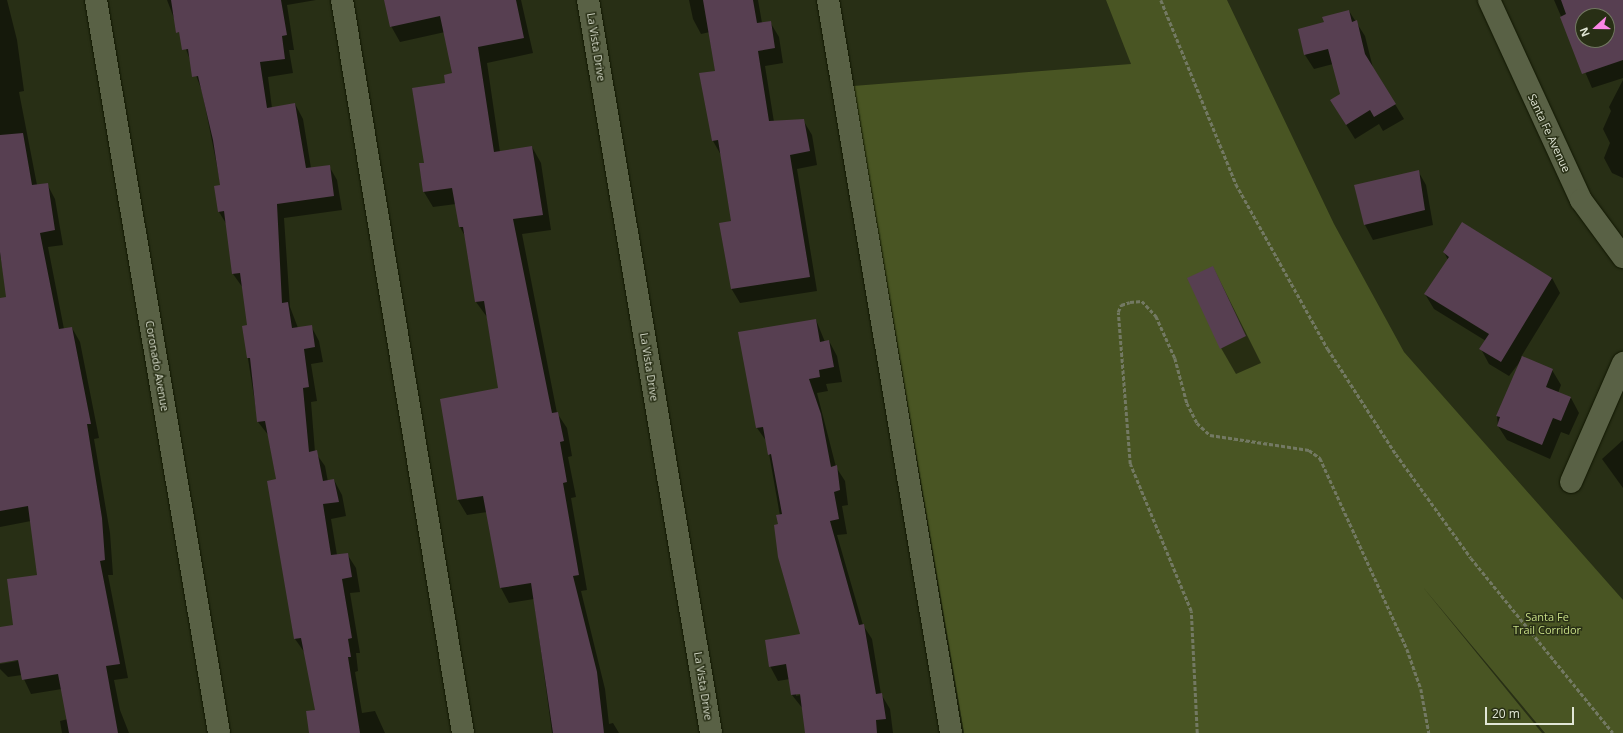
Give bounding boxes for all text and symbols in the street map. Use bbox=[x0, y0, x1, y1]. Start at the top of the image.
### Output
north arrow bbox=[1575, 8, 1615, 48]
street label: La Vista Drive bbox=[584, 12, 608, 82]
text: N bbox=[1576, 25, 1593, 39]
street label: Santa Fe Avenue bbox=[1525, 92, 1573, 174]
street label: Coronado Avenue bbox=[143, 320, 171, 412]
street label: La Vista Drive bbox=[637, 332, 661, 402]
park label: Santa Fe Trail Corridor bbox=[1513, 611, 1581, 637]
street label: La Vista Drive bbox=[691, 651, 715, 721]
scale bar bbox=[1487, 699, 1576, 725]
text: 20 m bbox=[1492, 705, 1520, 722]

